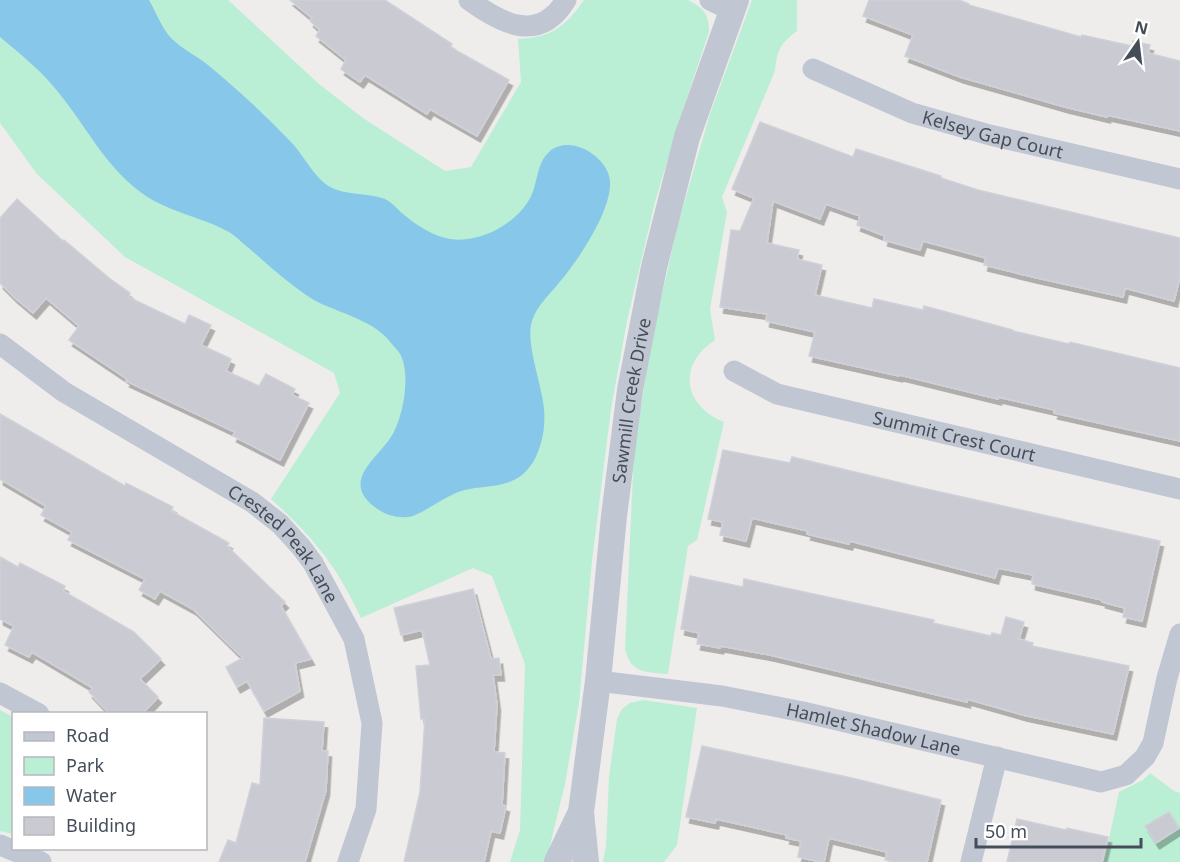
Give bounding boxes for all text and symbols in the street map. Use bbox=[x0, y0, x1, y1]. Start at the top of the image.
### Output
north arrow bbox=[1108, 12, 1168, 72]
text: N bbox=[1133, 15, 1151, 40]
street label: Kelsey Gap Court bbox=[920, 105, 1066, 164]
street label: Sawmill Creek Drive bbox=[606, 316, 656, 485]
street label: Summit Crest Court bbox=[871, 405, 1039, 467]
street label: Crested Peak Lane bbox=[224, 479, 344, 607]
street label: Hamlet Shadow Lane bbox=[784, 697, 963, 761]
legend bbox=[12, 712, 207, 850]
text: Road bbox=[66, 723, 109, 747]
text: Park bbox=[66, 753, 104, 777]
text: Water bbox=[66, 783, 117, 807]
scale bar bbox=[976, 811, 1141, 849]
text: Building bbox=[66, 813, 136, 837]
text: 50 m bbox=[985, 819, 1027, 843]

